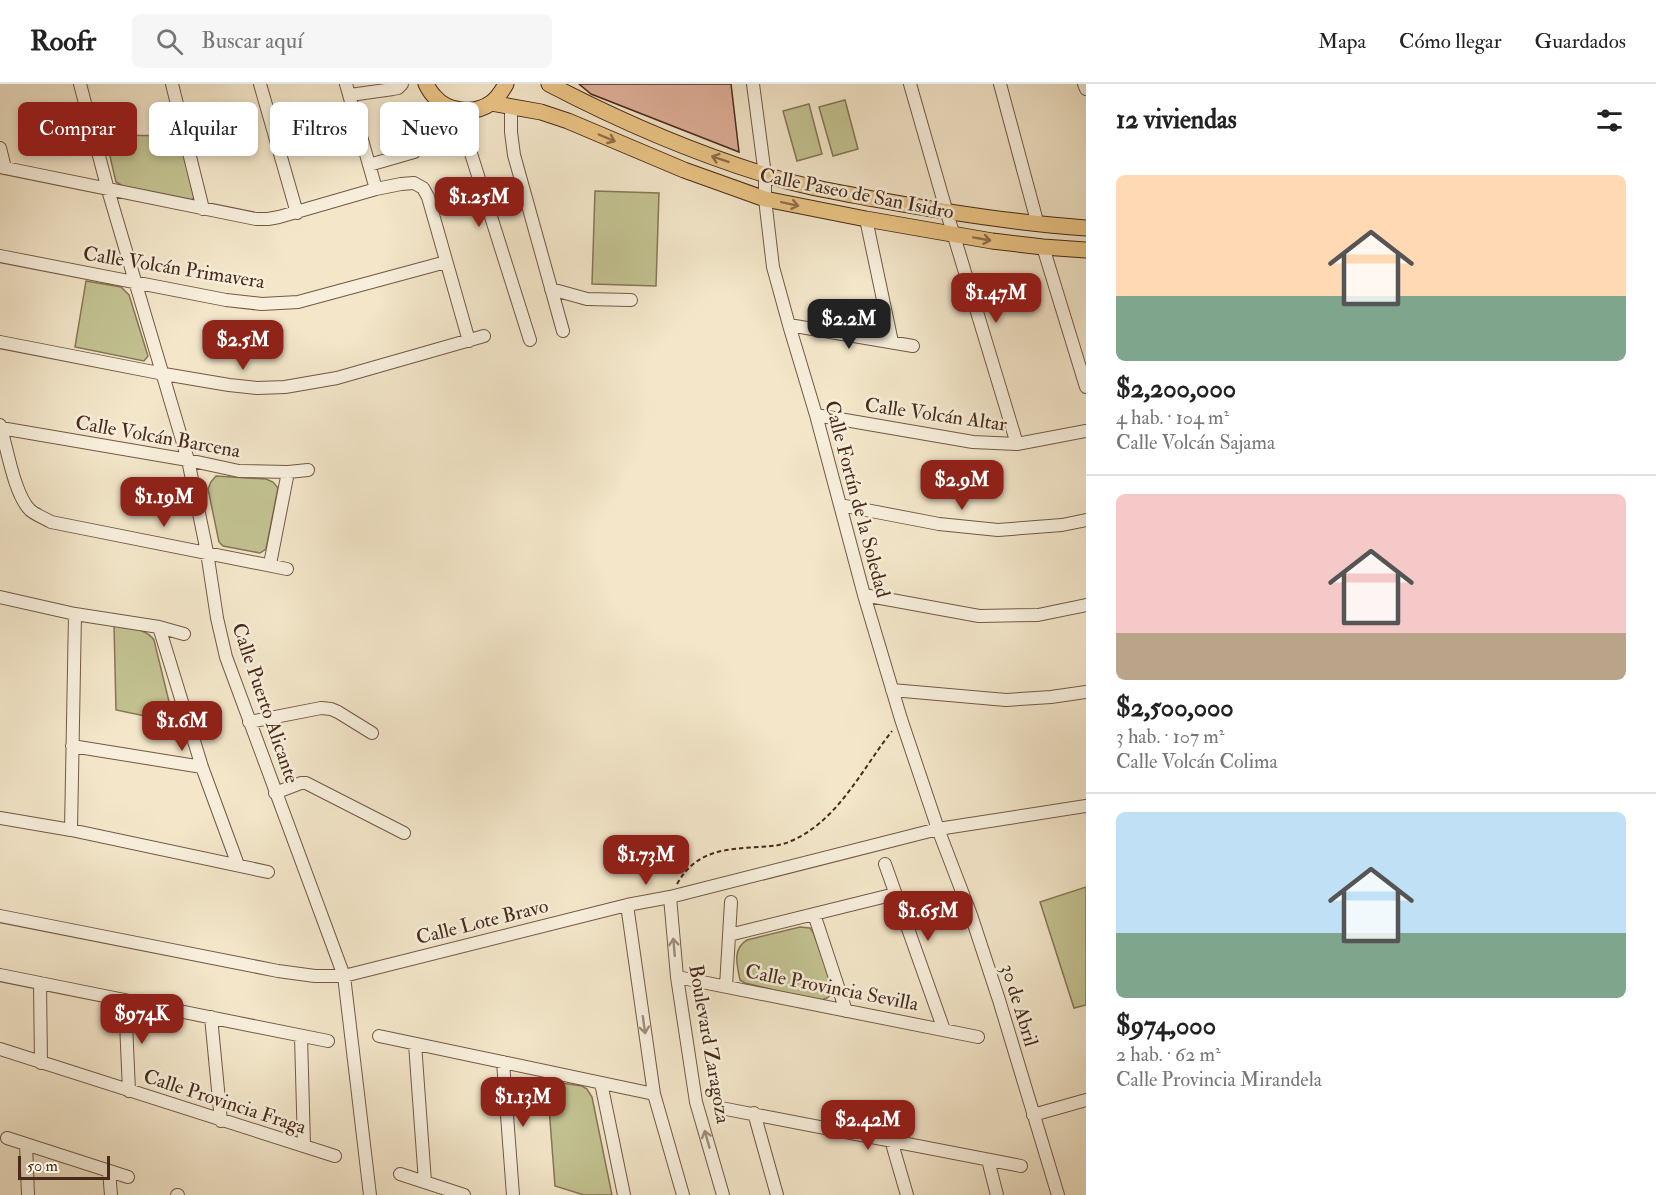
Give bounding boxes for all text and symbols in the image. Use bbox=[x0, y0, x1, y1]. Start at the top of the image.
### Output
search box bbox=[132, 14, 552, 68]
text: Roofr bbox=[30, 24, 96, 59]
icon: search bbox=[153, 25, 186, 58]
text: Buscar aquí bbox=[201, 27, 303, 55]
text: Mapa bbox=[1318, 28, 1366, 55]
text: Cómo llegar bbox=[1399, 28, 1502, 55]
text: Guardados bbox=[1535, 28, 1626, 55]
chip: Comprar bbox=[18, 102, 137, 156]
chip: Alquilar bbox=[149, 102, 258, 156]
chip: Filtros bbox=[270, 102, 368, 156]
chip: Nuevo bbox=[380, 102, 479, 156]
text: 12 viviendas bbox=[1116, 104, 1237, 136]
icon: filters bbox=[1593, 104, 1626, 137]
one-way arrow bbox=[597, 133, 615, 144]
one-way arrow bbox=[711, 153, 730, 164]
street label: Calle Paseo de San Isidro bbox=[758, 162, 956, 225]
pin: $1.25M bbox=[430, 177, 528, 228]
text: $1.25M bbox=[449, 184, 509, 209]
one-way arrow bbox=[780, 199, 799, 210]
icon: home bbox=[1317, 214, 1425, 322]
one-way arrow bbox=[971, 234, 991, 245]
street label: Calle Volcán Primavera bbox=[81, 241, 267, 294]
pin: $1.47M bbox=[947, 273, 1045, 324]
text: $1.47M bbox=[965, 280, 1027, 305]
pin: $2.2M bbox=[807, 299, 891, 350]
text: $2.2M bbox=[822, 306, 876, 331]
pin: $2.5M bbox=[201, 320, 285, 371]
text: $2.5M bbox=[216, 327, 270, 352]
text: $2,200,000 bbox=[1116, 373, 1236, 405]
street label: Calle Volcán Altar bbox=[863, 392, 1009, 437]
street label: Calle Fortín de la Soledad bbox=[819, 398, 896, 601]
text: 4 hab. · 104 m² bbox=[1116, 405, 1229, 430]
street label: Calle Volcán Barcena bbox=[73, 410, 243, 463]
text: Calle Volcán Sajama bbox=[1116, 430, 1275, 455]
pin: $2.9M bbox=[920, 460, 1004, 511]
text: $2.9M bbox=[935, 467, 989, 492]
pin: $1.19M bbox=[115, 477, 213, 528]
text: $1.19M bbox=[134, 484, 194, 509]
icon: home bbox=[1317, 533, 1425, 641]
street label: Calle Puerto Alicante bbox=[226, 620, 305, 787]
text: $2,500,000 bbox=[1116, 692, 1234, 724]
pin: $1.6M bbox=[140, 701, 224, 752]
text: $1.6M bbox=[156, 708, 208, 733]
text: 3 hab. · 107 m² bbox=[1116, 724, 1224, 749]
text: Calle Volcán Colima bbox=[1116, 749, 1278, 774]
pin: $1.73M bbox=[597, 835, 695, 886]
text: $1.73M bbox=[617, 842, 675, 867]
icon: home bbox=[1317, 851, 1425, 959]
pin: $1.65M bbox=[879, 891, 977, 942]
street label: Calle Lote Bravo bbox=[413, 893, 551, 950]
text: $1.65M bbox=[898, 898, 958, 923]
one-way arrow bbox=[668, 938, 679, 957]
street label: Calle Provincia Sevilla bbox=[743, 958, 921, 1017]
street label: 30 de Abril bbox=[995, 961, 1044, 1049]
street label: Boulevard Zaragoza bbox=[683, 963, 736, 1126]
pin: $974K bbox=[100, 994, 184, 1045]
text: $974K bbox=[115, 1001, 169, 1026]
text: $974,000 bbox=[1116, 1010, 1216, 1042]
one-way arrow bbox=[639, 1015, 650, 1034]
text: 2 hab. · 62 m² bbox=[1116, 1042, 1221, 1067]
street label: Calle Provincia Fraga bbox=[140, 1063, 310, 1140]
text: Calle Provincia Mirandela bbox=[1116, 1067, 1322, 1092]
pin: $1.13M bbox=[474, 1077, 572, 1128]
text: $1.13M bbox=[495, 1084, 551, 1109]
pin: $2.42M bbox=[819, 1100, 917, 1151]
text: $2.42M bbox=[835, 1107, 901, 1132]
one-way arrow bbox=[701, 1130, 712, 1149]
scale bar bbox=[18, 1153, 110, 1180]
text: 50 m bbox=[27, 1156, 58, 1176]

